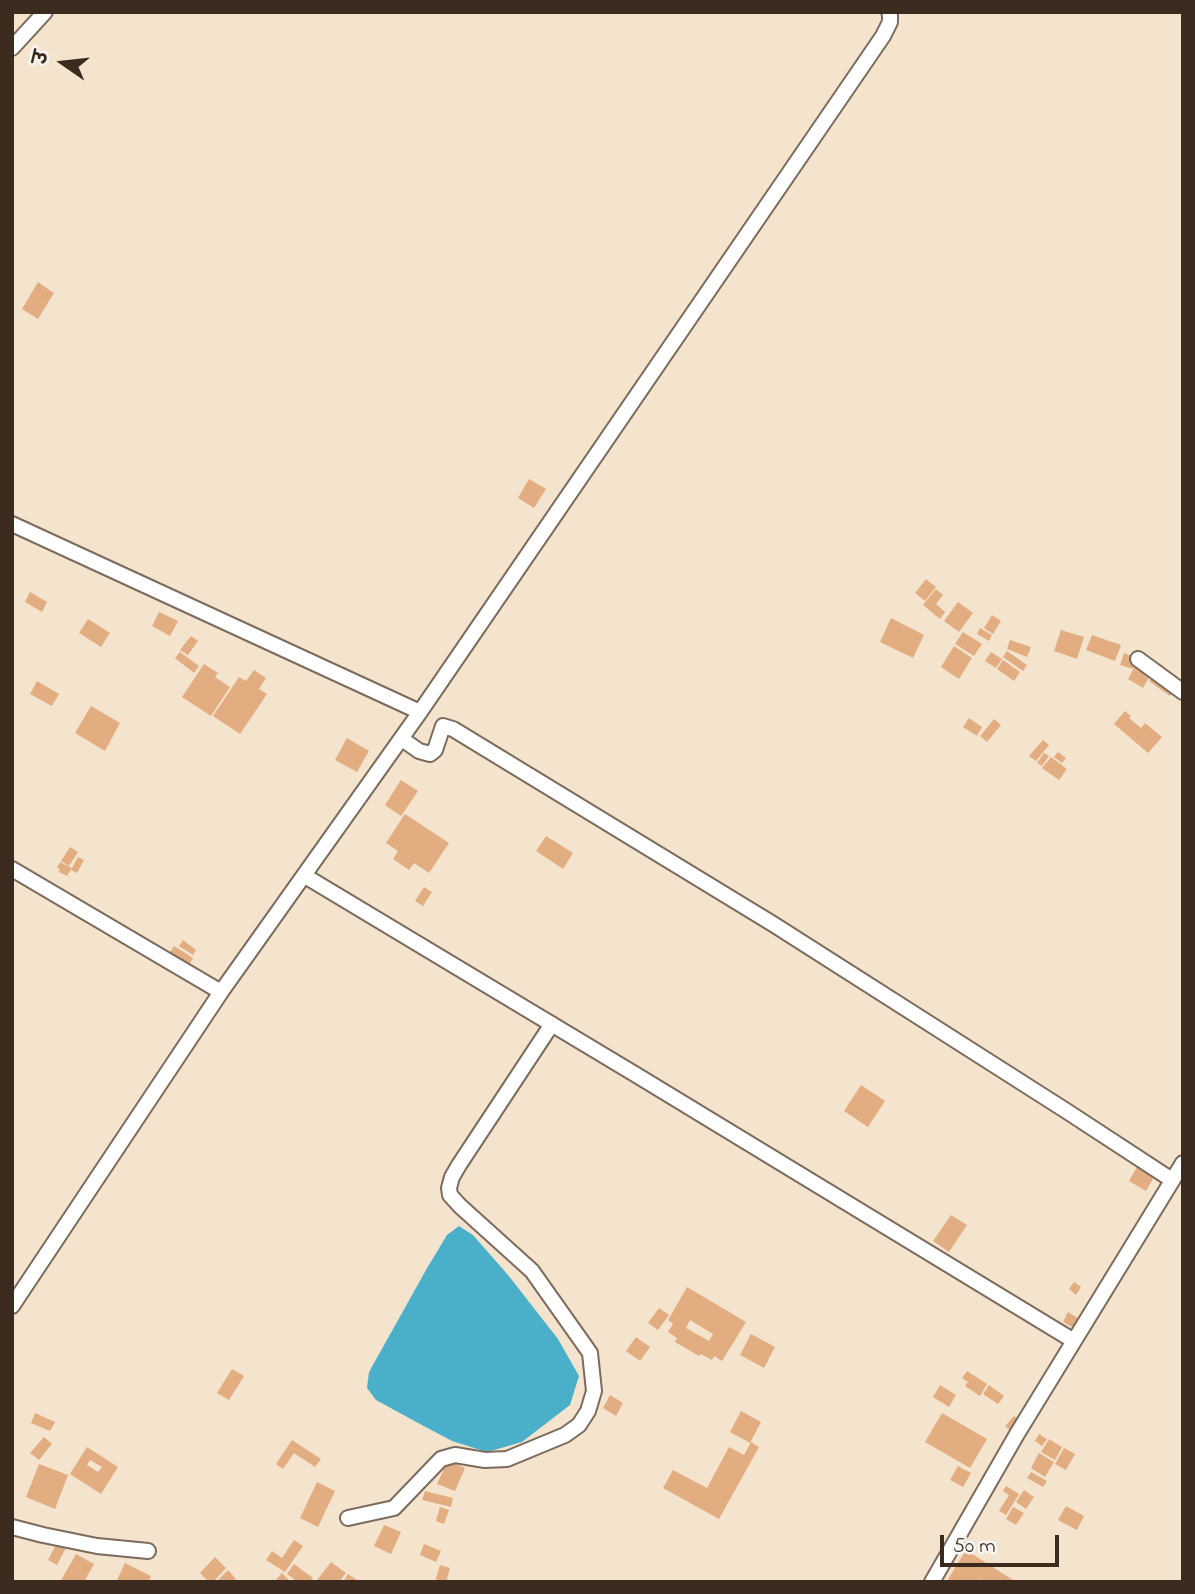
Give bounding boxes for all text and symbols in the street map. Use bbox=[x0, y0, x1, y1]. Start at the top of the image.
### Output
north arrow bbox=[28, 28, 98, 98]
text: उ bbox=[28, 48, 57, 67]
scale bar bbox=[943, 1520, 1062, 1564]
text: 50 m bbox=[953, 1532, 996, 1562]

